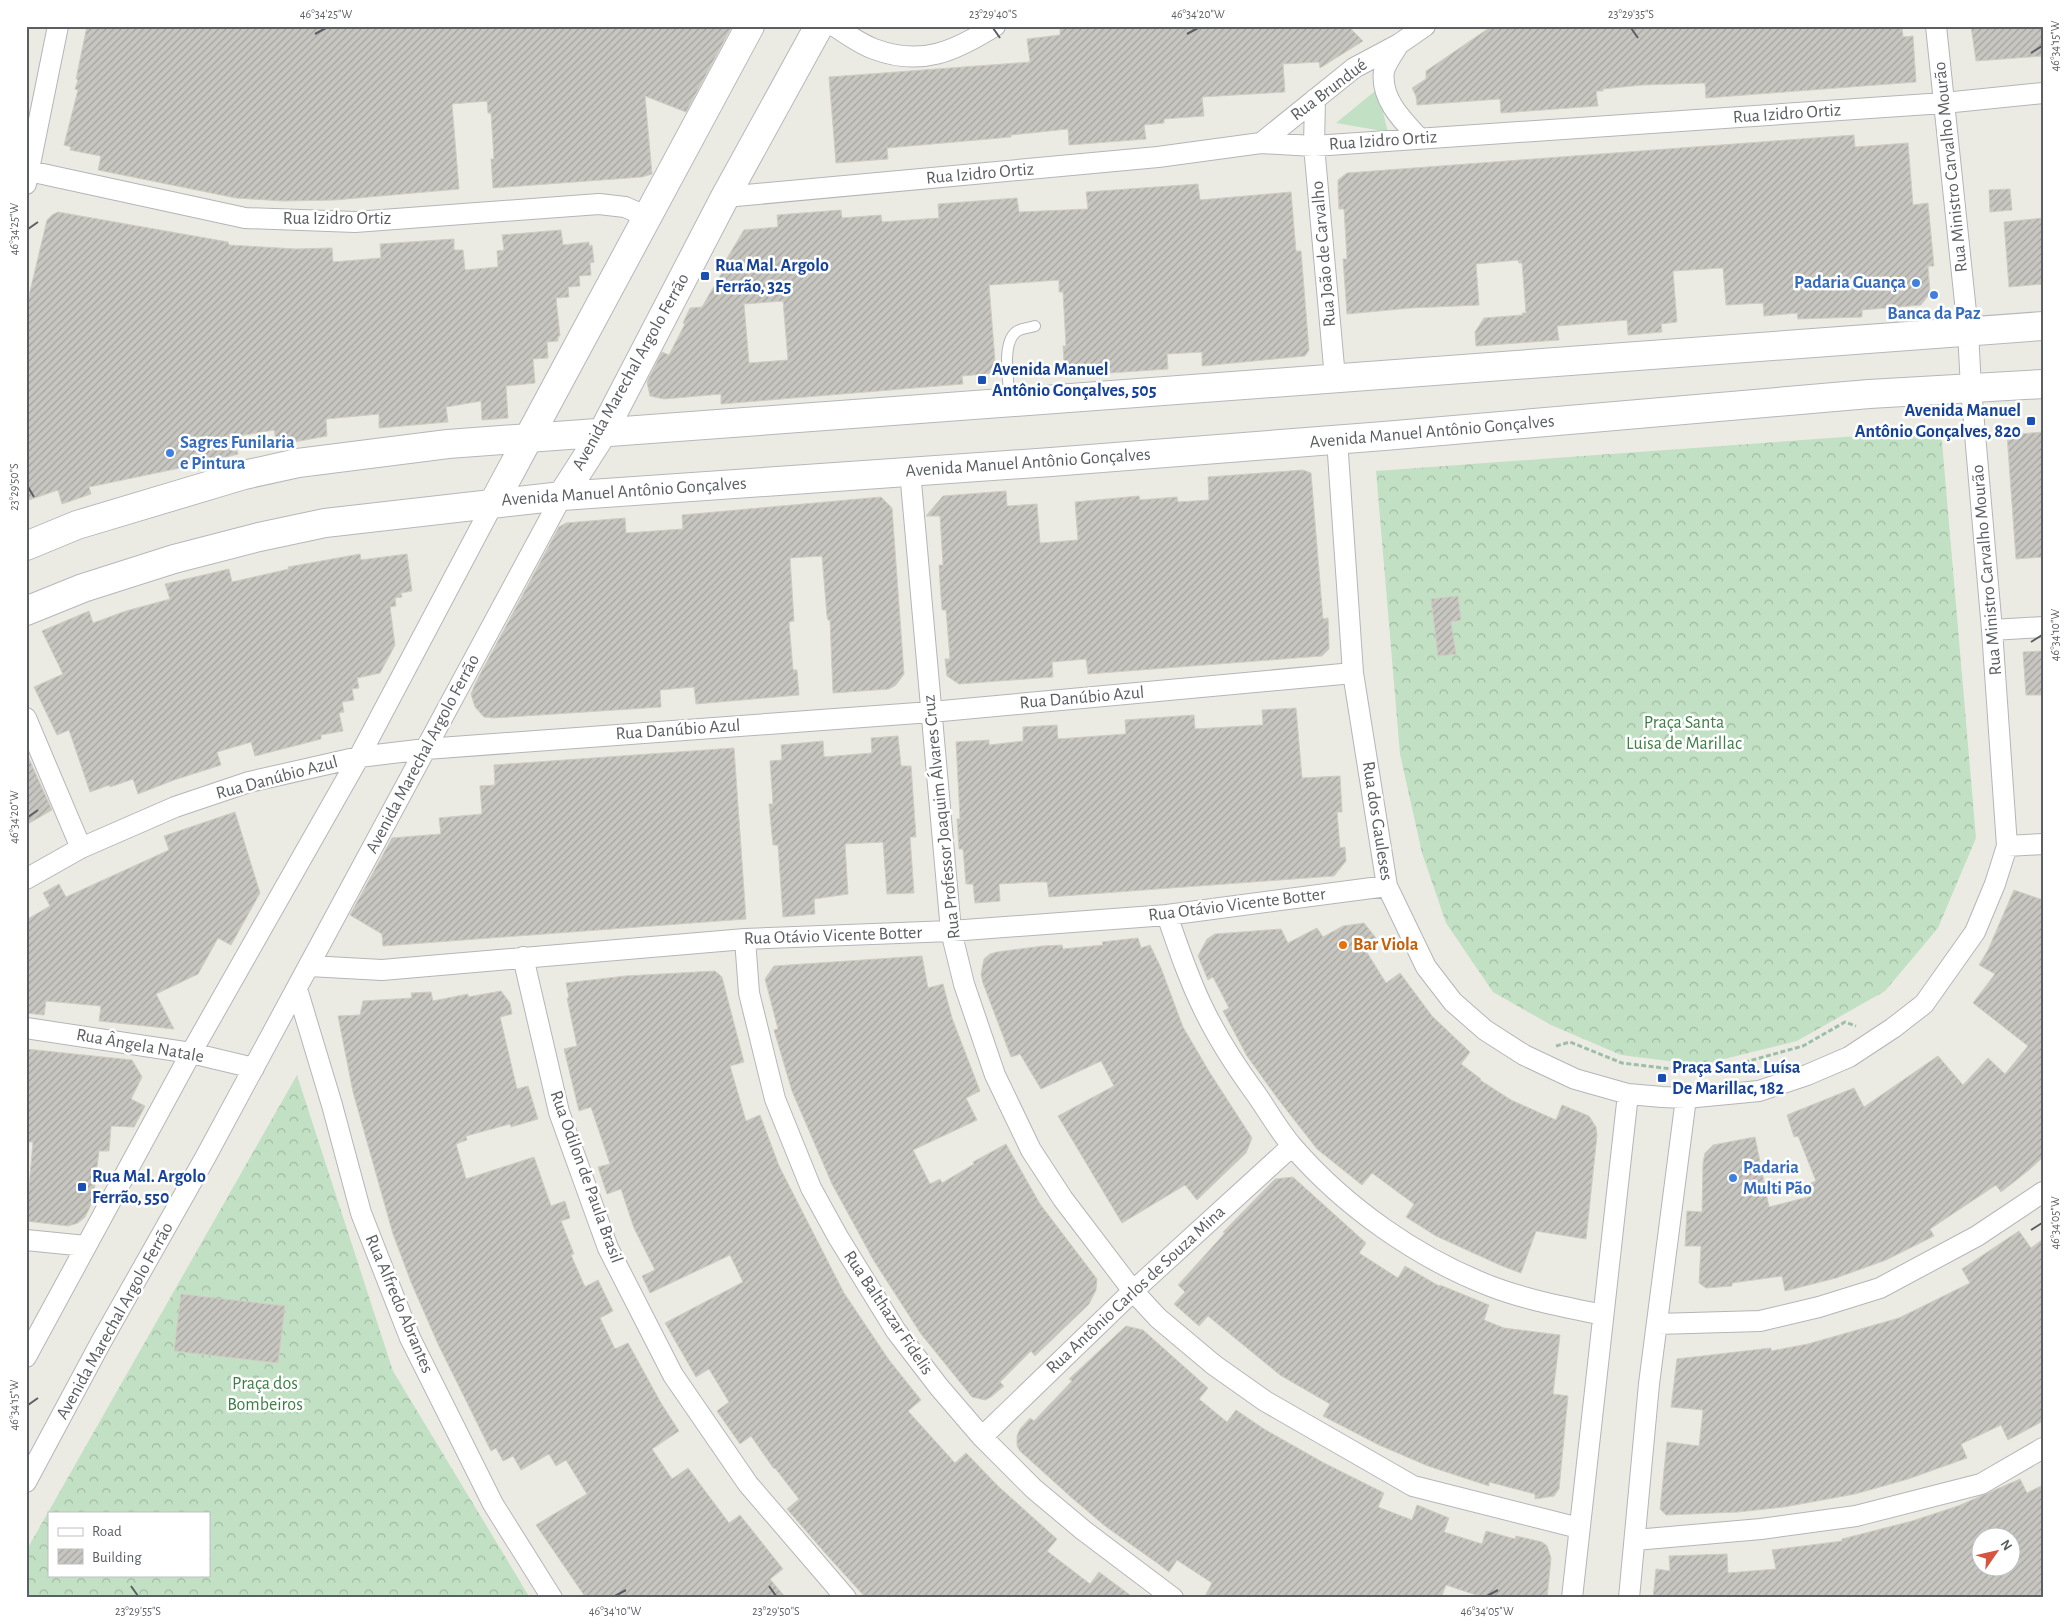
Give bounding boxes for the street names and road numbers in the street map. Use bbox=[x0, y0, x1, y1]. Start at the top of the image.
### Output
street label: Rua Brundué bbox=[1287, 56, 1371, 124]
street label: Rua Ministro Carvalho Mourão bbox=[1931, 61, 1971, 273]
street label: Rua Izidro Ortiz bbox=[1732, 101, 1842, 127]
street label: Rua Izidro Ortiz bbox=[1328, 128, 1438, 154]
street label: Rua Izidro Ortiz bbox=[925, 160, 1035, 188]
street label: Rua João de Carvalho bbox=[1309, 180, 1339, 328]
street label: Rua Izidro Ortiz bbox=[283, 210, 391, 228]
street label: Avenida Marechal Argolo Ferrão bbox=[569, 270, 693, 474]
street label: Avenida Manuel Antônio Gonçalves bbox=[1309, 412, 1555, 452]
street label: Avenida Manuel Antônio Gonçalves bbox=[905, 445, 1151, 481]
street label: Rua Ministro Carvalho Mourão bbox=[1969, 464, 2005, 676]
street label: Avenida Manuel Antônio Gonçalves bbox=[501, 474, 747, 510]
street label: Avenida Marechal Argolo Ferrão bbox=[363, 652, 483, 856]
street label: Rua Danúbio Azul bbox=[1019, 684, 1145, 712]
street label: Rua Professor Joaquim Álvares Cruz bbox=[917, 694, 964, 940]
street label: Rua Danúbio Azul bbox=[615, 717, 741, 743]
street label: Rua Danúbio Azul bbox=[214, 753, 340, 803]
street label: Rua dos Gauleses bbox=[1359, 760, 1395, 882]
street label: Rua Otávio Vicente Botter bbox=[1147, 885, 1327, 925]
street label: Rua Otávio Vicente Botter bbox=[743, 924, 923, 948]
street label: Rua Ângela Natale bbox=[75, 1023, 206, 1066]
street label: Rua Odilon de Paula Brasil bbox=[546, 1088, 626, 1266]
street label: Rua Antônio Carlos de Souza Mina bbox=[1043, 1203, 1229, 1377]
street label: Avenida Marechal Argolo Ferrão bbox=[53, 1219, 177, 1423]
street label: Rua Alfredo Abrantes bbox=[362, 1232, 436, 1376]
street label: Rua Balthazar Fidelis bbox=[840, 1248, 936, 1378]

